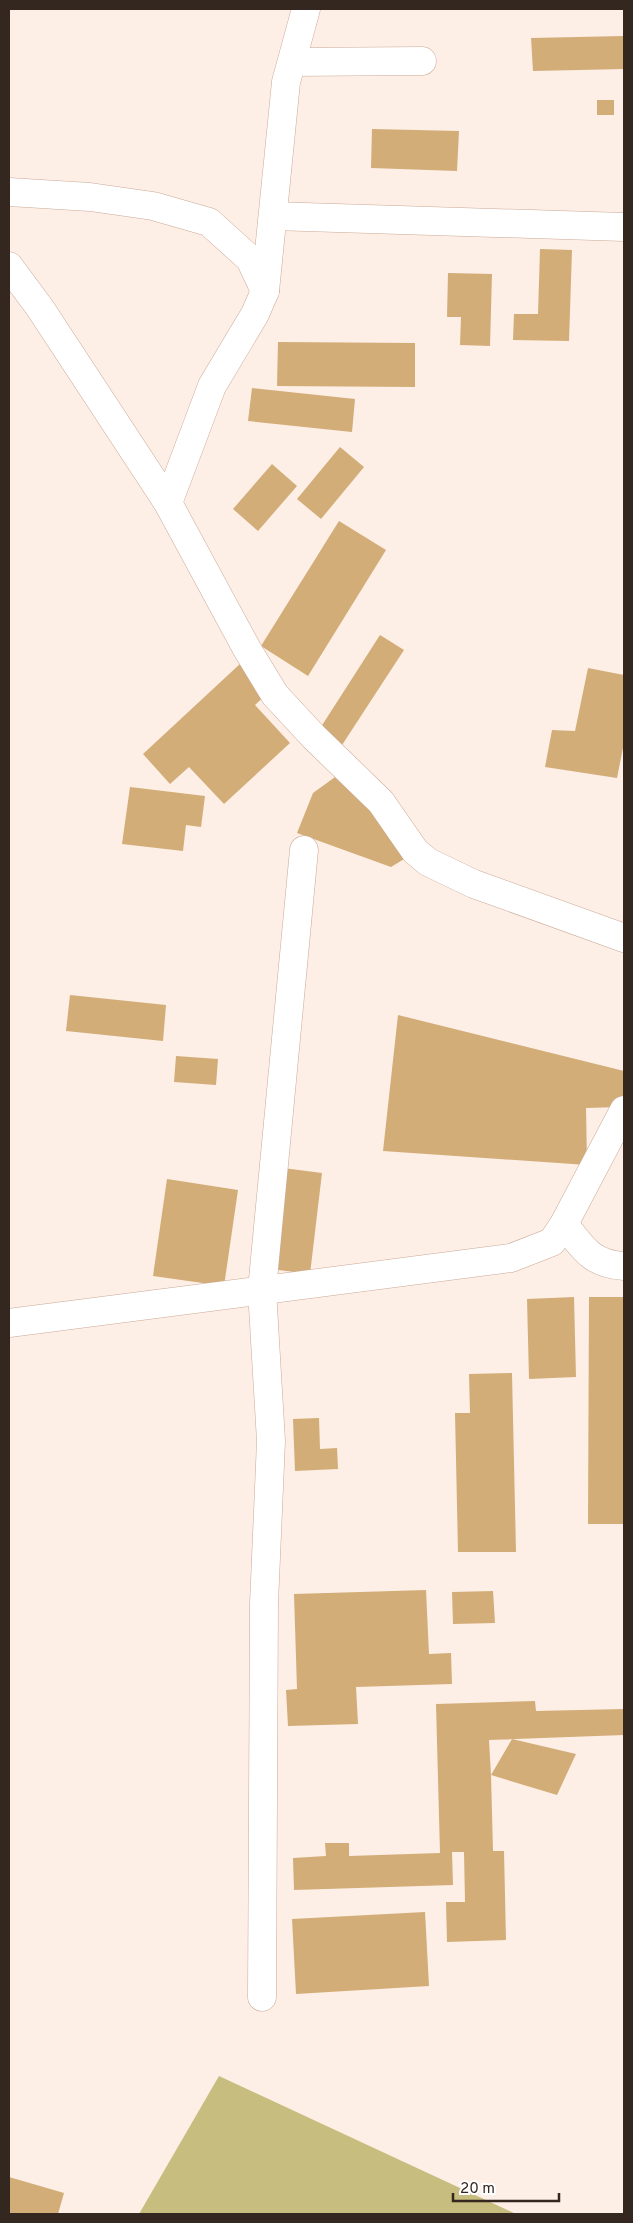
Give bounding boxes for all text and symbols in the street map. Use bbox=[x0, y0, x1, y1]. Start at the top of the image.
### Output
scale bar bbox=[453, 2170, 559, 2202]
text: 20 m bbox=[460, 2180, 495, 2199]

